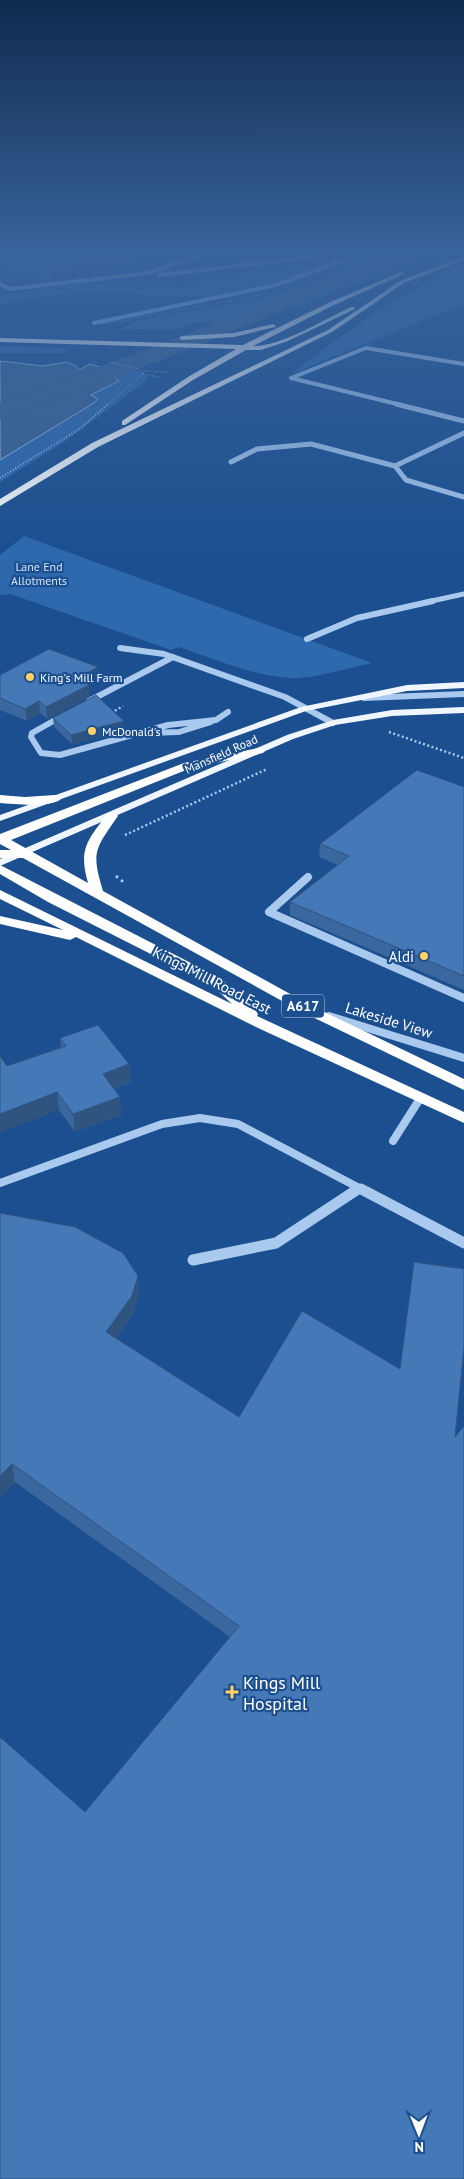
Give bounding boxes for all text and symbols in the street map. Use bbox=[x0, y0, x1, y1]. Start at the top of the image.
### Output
park label: Lane End Allotments bbox=[11, 559, 67, 588]
place label: King's Mill Farm bbox=[40, 670, 123, 685]
marker: King's Mill Farm bbox=[24, 671, 36, 683]
place label: McDonald's bbox=[102, 724, 161, 739]
marker: McDonald's bbox=[86, 725, 98, 737]
street label: Mansfield Road bbox=[182, 731, 260, 777]
street label: Kings Mill Road East bbox=[149, 942, 275, 1018]
place label: Aldi bbox=[389, 947, 414, 966]
marker: Aldi bbox=[418, 950, 430, 962]
road number: A617 bbox=[282, 994, 324, 1018]
street label: Lakeside View bbox=[343, 998, 435, 1042]
place label: Kings Mill Hospital bbox=[243, 1671, 321, 1715]
marker: Kings Mill Hospital bbox=[225, 1685, 239, 1699]
north arrow bbox=[394, 2109, 444, 2159]
text: N bbox=[414, 2138, 424, 2156]

